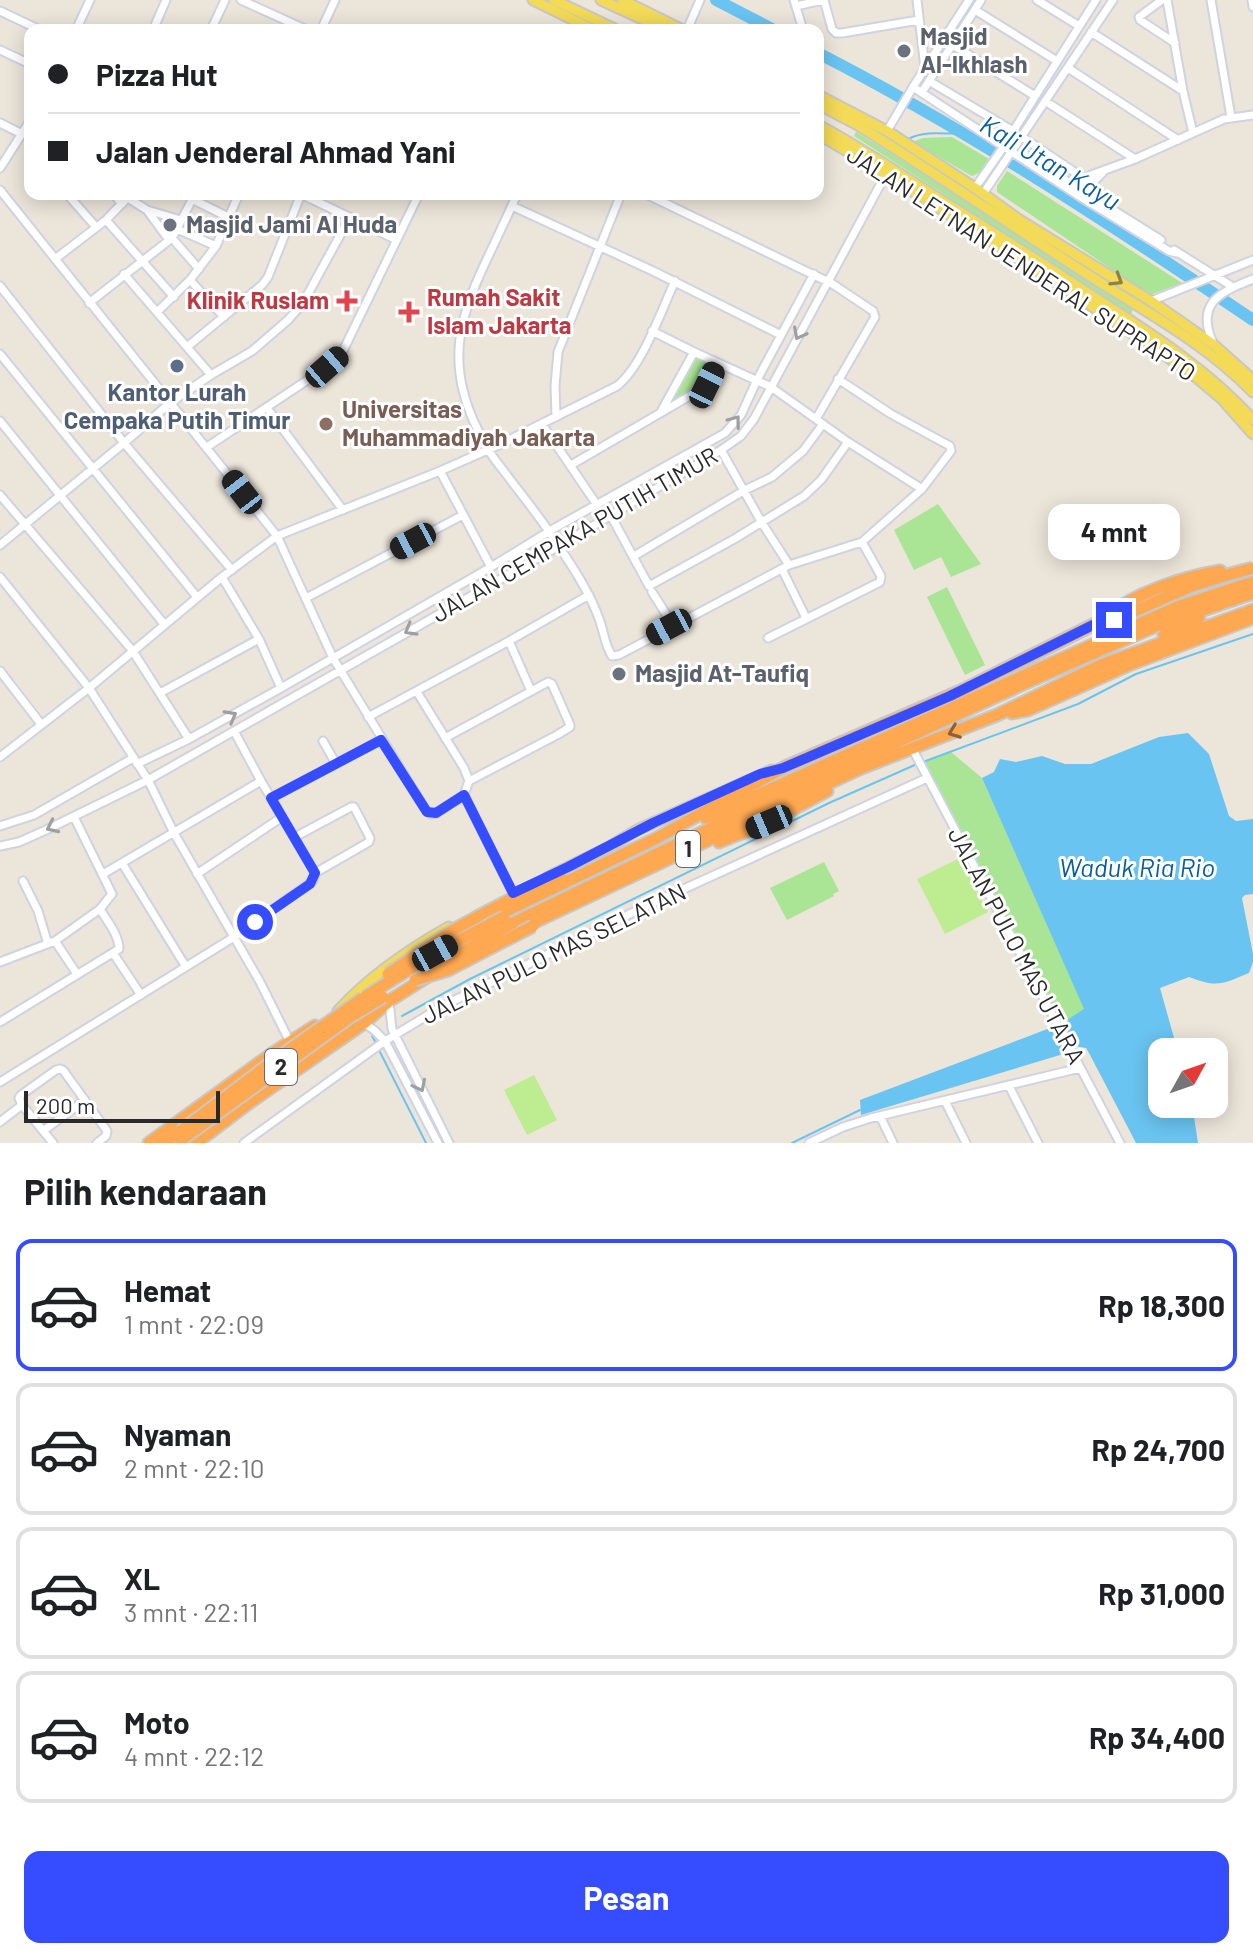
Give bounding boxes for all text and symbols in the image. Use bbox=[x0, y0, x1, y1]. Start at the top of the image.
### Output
place label: Masjid Al-Ikhlash bbox=[920, 21, 1028, 78]
marker: Masjid Al-Ikhlash bbox=[895, 42, 913, 60]
text: Pizza Hut bbox=[96, 56, 218, 92]
water label: Kali Utan Kayu bbox=[975, 108, 1126, 216]
text: Jalan Jenderal Ahmad Yani bbox=[96, 133, 456, 169]
street label: JALAN LETNAN JENDERAL SUPRAPTO bbox=[842, 139, 1202, 387]
place label: Masjid Jami Al Huda bbox=[186, 209, 397, 238]
marker: Masjid Jami Al Huda bbox=[161, 216, 179, 234]
one-way arrow bbox=[1108, 270, 1123, 285]
place label: Rumah Sakit Islam Jakarta bbox=[427, 282, 571, 339]
place label: Klinik Ruslam bbox=[187, 285, 329, 314]
marker: Klinik Ruslam bbox=[336, 290, 358, 312]
marker: Rumah Sakit Islam Jakarta bbox=[398, 301, 420, 323]
one-way arrow bbox=[793, 325, 809, 340]
car bbox=[301, 342, 353, 392]
marker: Kantor Lurah Cempaka Putih Timur bbox=[168, 357, 186, 375]
car bbox=[686, 358, 728, 412]
place label: Kantor Lurah Cempaka Putih Timur bbox=[64, 377, 290, 434]
place label: Universitas Muhammadiyah Jakarta bbox=[342, 394, 595, 451]
marker: Universitas Muhammadiyah Jakarta bbox=[317, 415, 335, 433]
one-way arrow bbox=[725, 415, 739, 430]
street label: JALAN CEMPAKA PUTIH TIMUR bbox=[426, 440, 722, 627]
car bbox=[218, 466, 266, 518]
callout: 4 mnt bbox=[1048, 504, 1180, 560]
text: 4 mnt bbox=[1081, 516, 1147, 547]
car bbox=[386, 519, 440, 563]
route end bbox=[1096, 602, 1132, 638]
car bbox=[642, 605, 696, 649]
one-way arrow bbox=[404, 620, 418, 636]
place label: Masjid At-Taufiq bbox=[635, 658, 809, 687]
marker: Masjid At-Taufiq bbox=[610, 665, 628, 683]
one-way arrow bbox=[223, 710, 237, 725]
one-way arrow bbox=[948, 722, 962, 739]
car bbox=[742, 802, 796, 842]
one-way arrow bbox=[46, 817, 61, 833]
street label: JALAN PULO MAS UTARA bbox=[943, 822, 1092, 1069]
road number: 1 bbox=[676, 831, 700, 867]
water label: Waduk Ria Rio bbox=[1059, 851, 1215, 882]
street label: JALAN PULO MAS SELATAN bbox=[416, 876, 690, 1029]
route start bbox=[237, 904, 273, 940]
car bbox=[408, 931, 462, 975]
north arrow bbox=[1148, 1038, 1228, 1118]
map controls bbox=[1148, 1038, 1228, 1118]
road number: 2 bbox=[265, 1049, 297, 1085]
one-way arrow bbox=[411, 1078, 426, 1093]
scale bar bbox=[24, 1087, 220, 1123]
text: 200 m bbox=[36, 1092, 95, 1118]
text: Pilih kendaraan bbox=[24, 1169, 267, 1212]
icon: car bbox=[28, 1269, 100, 1341]
text: Hemat bbox=[124, 1272, 211, 1308]
text: Rp 18,300 bbox=[1098, 1287, 1225, 1323]
text: 1 mnt · 22:09 bbox=[124, 1308, 264, 1339]
icon: car bbox=[28, 1413, 100, 1485]
text: Nyaman bbox=[124, 1416, 231, 1452]
text: Rp 24,700 bbox=[1092, 1431, 1225, 1467]
text: 2 mnt · 22:10 bbox=[124, 1452, 264, 1483]
icon: car bbox=[28, 1557, 100, 1629]
text: XL bbox=[124, 1560, 160, 1596]
text: Rp 31,000 bbox=[1098, 1575, 1225, 1611]
text: 3 mnt · 22:11 bbox=[124, 1596, 258, 1627]
icon: car bbox=[28, 1701, 100, 1773]
text: Moto bbox=[124, 1704, 190, 1740]
text: Rp 34,400 bbox=[1089, 1719, 1225, 1755]
text: 4 mnt · 22:12 bbox=[124, 1740, 264, 1771]
button: Pesan bbox=[24, 1851, 1229, 1943]

